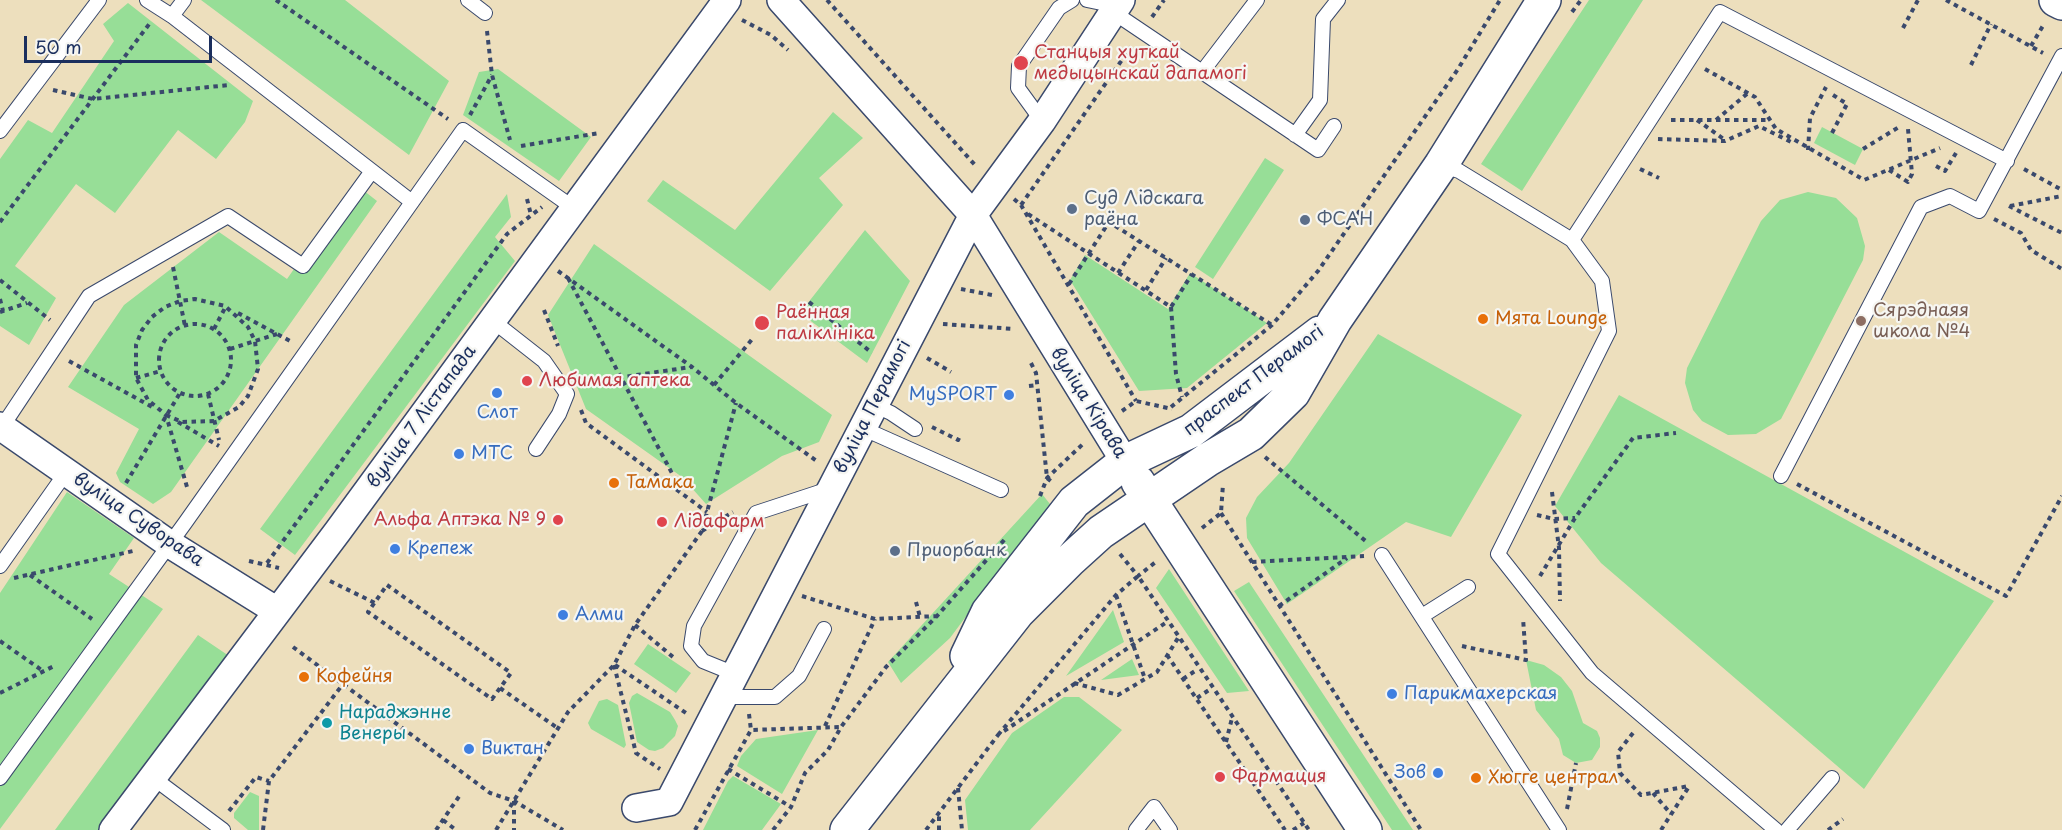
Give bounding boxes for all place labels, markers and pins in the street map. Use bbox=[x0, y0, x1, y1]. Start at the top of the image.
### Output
place label: Станцыя хуткай медыцынскай дапамогі bbox=[1034, 42, 1247, 84]
marker: Станцыя хуткай медыцынскай дапамогі bbox=[1012, 54, 1030, 72]
place label: Суд Лідскага раёна bbox=[1084, 188, 1203, 230]
marker: Суд Лідскага раёна bbox=[1065, 202, 1079, 216]
place label: ФСАН bbox=[1317, 209, 1373, 231]
marker: ФСАН bbox=[1298, 213, 1312, 227]
place label: Сярэднаяя школа №4 bbox=[1873, 300, 1970, 342]
place label: Раённая паліклініка bbox=[776, 302, 875, 344]
place label: Мята Lounge bbox=[1495, 308, 1607, 330]
marker: Мята Lounge bbox=[1476, 312, 1490, 326]
marker: Раённая паліклініка bbox=[753, 314, 771, 332]
marker: Сярэднаяя школа №4 bbox=[1854, 314, 1868, 328]
place label: Любимая аптека bbox=[539, 370, 690, 392]
marker: Любимая аптека bbox=[520, 374, 534, 388]
place label: MySPORT bbox=[909, 384, 997, 406]
marker: Слот bbox=[490, 386, 504, 400]
marker: MySPORT bbox=[1002, 388, 1016, 402]
place label: Слот bbox=[476, 402, 518, 424]
place label: МТС bbox=[471, 443, 513, 465]
marker: МТС bbox=[452, 447, 466, 461]
place label: Тамака bbox=[626, 472, 694, 494]
marker: Тамака bbox=[607, 476, 621, 490]
place label: Альфа Аптэка № 9 bbox=[374, 509, 546, 531]
place label: Лідафарм bbox=[674, 511, 765, 533]
marker: Альфа Аптэка № 9 bbox=[551, 513, 565, 527]
marker: Лідафарм bbox=[655, 515, 669, 529]
place label: Крепеж bbox=[407, 538, 472, 560]
place label: Приорбанк bbox=[907, 540, 1007, 562]
marker: Крепеж bbox=[388, 542, 402, 556]
marker: Приорбанк bbox=[888, 544, 902, 558]
place label: Алми bbox=[575, 604, 624, 626]
marker: Алми bbox=[556, 608, 570, 622]
place label: Кофейня bbox=[316, 666, 393, 688]
marker: Кофейня bbox=[297, 670, 311, 684]
place label: Парикмахерская bbox=[1404, 683, 1558, 705]
marker: Парикмахерская bbox=[1385, 687, 1399, 701]
place label: Нараджэнне Венеры bbox=[339, 702, 451, 744]
marker: Нараджэнне Венеры bbox=[320, 716, 334, 730]
place label: Виктан bbox=[481, 738, 544, 760]
marker: Виктан bbox=[462, 742, 476, 756]
place label: Зов bbox=[1394, 762, 1426, 784]
place label: Фармация bbox=[1232, 766, 1326, 788]
marker: Зов bbox=[1431, 766, 1445, 780]
place label: Хюгге централ bbox=[1488, 767, 1618, 789]
marker: Фармация bbox=[1213, 770, 1227, 784]
marker: Хюгге централ bbox=[1469, 771, 1483, 785]

